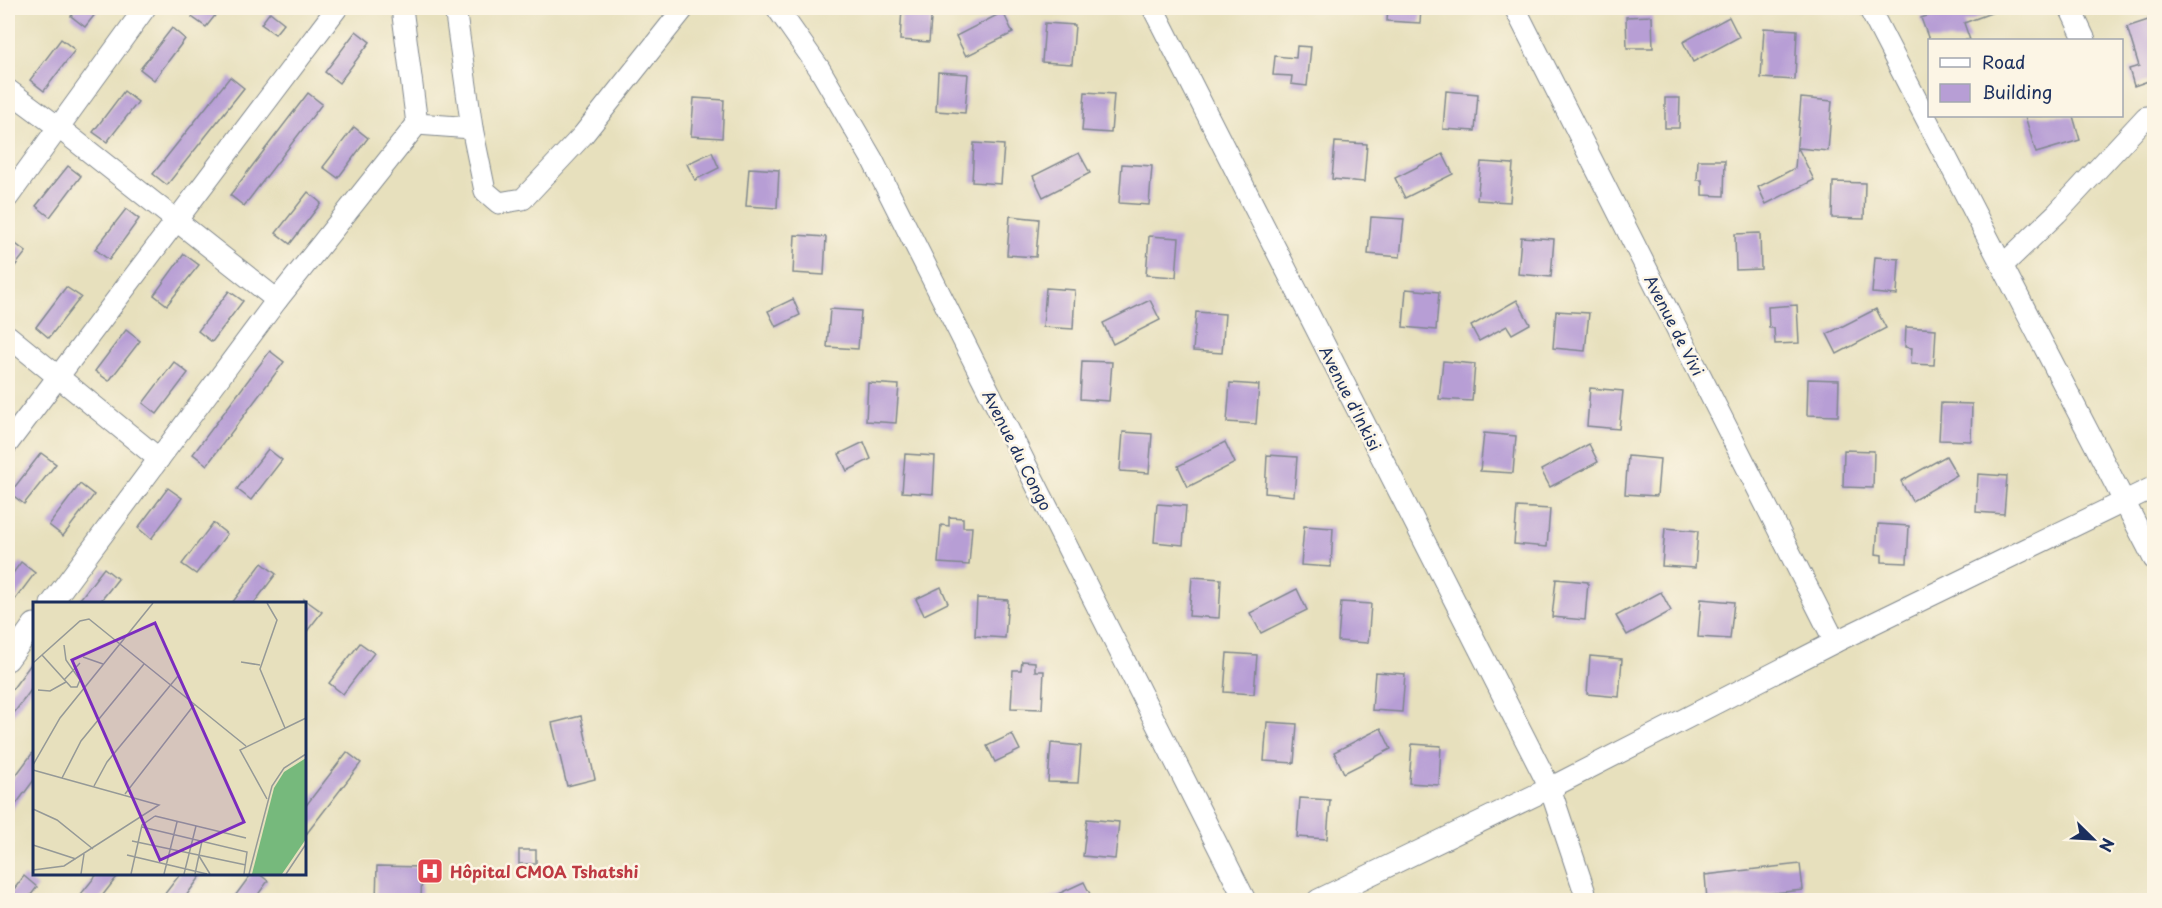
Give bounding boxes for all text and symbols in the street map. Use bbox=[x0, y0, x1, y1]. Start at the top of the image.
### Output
legend bbox=[1928, 39, 2123, 117]
text: Road bbox=[1982, 48, 2026, 75]
text: Building bbox=[1982, 78, 2052, 105]
street label: Avenue de Vivi bbox=[1639, 270, 1711, 380]
street label: Avenue d'Inkisi bbox=[1314, 341, 1388, 455]
street label: Avenue du Congo bbox=[977, 386, 1059, 514]
inset map bbox=[33, 602, 306, 875]
north arrow bbox=[2063, 809, 2123, 869]
text: N bbox=[2094, 835, 2121, 856]
hospital icon: Hôpital CMOA Tshatshi bbox=[415, 856, 445, 886]
place label: Hôpital CMOA Tshatshi bbox=[450, 859, 638, 883]

